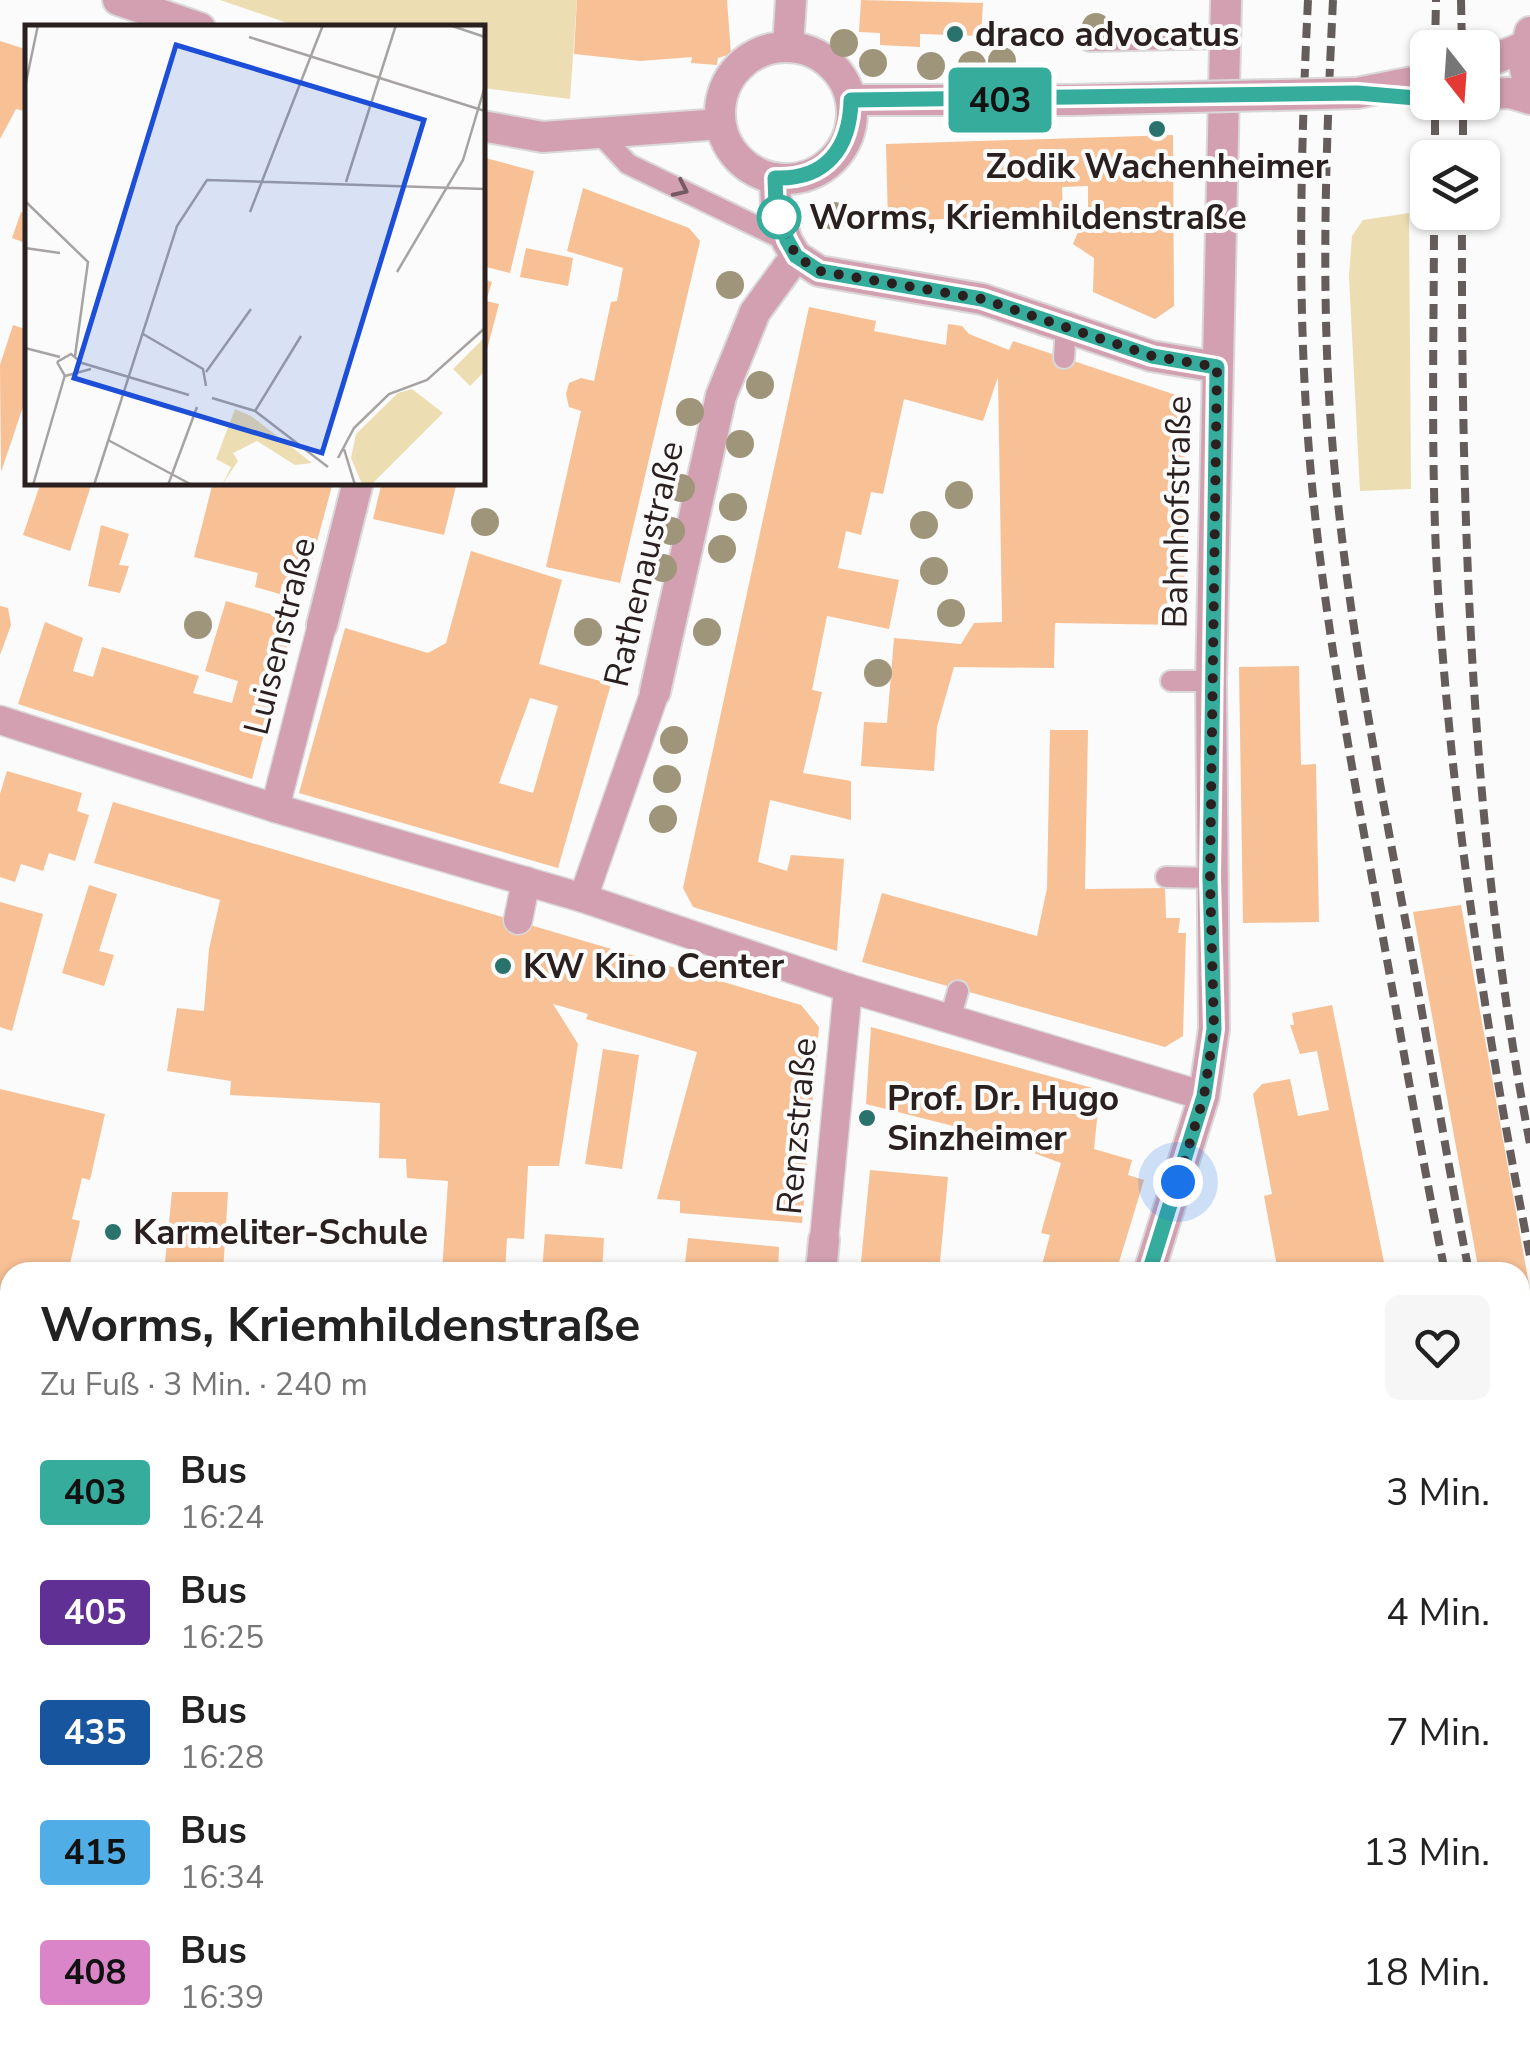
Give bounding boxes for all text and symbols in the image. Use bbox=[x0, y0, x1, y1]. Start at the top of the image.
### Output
place label: draco advocatus bbox=[975, 11, 1239, 58]
marker: draco advocatus bbox=[944, 23, 966, 45]
inset map bbox=[25, 25, 485, 485]
north arrow bbox=[1410, 30, 1500, 120]
map controls bbox=[1410, 30, 1500, 230]
line badge: 403 bbox=[942, 68, 1058, 132]
text: 403 bbox=[968, 77, 1032, 124]
marker: Zodik Wachenheimer bbox=[1146, 118, 1168, 140]
button: layers bbox=[1410, 140, 1500, 230]
place label: Zodik Wachenheimer bbox=[985, 143, 1329, 190]
one-way arrow bbox=[671, 176, 689, 196]
place label: Worms, Kriemhildenstraße bbox=[809, 194, 1247, 241]
marker: Worms, Kriemhildenstraße bbox=[758, 196, 800, 238]
street label: Bahnhofstraße bbox=[1151, 395, 1203, 629]
street label: Rathenaustraße bbox=[593, 437, 695, 691]
street label: Luisenstraße bbox=[233, 532, 327, 740]
place label: KW Kino Center bbox=[523, 943, 784, 990]
marker: KW Kino Center bbox=[492, 955, 514, 977]
street label: Renzstraße bbox=[766, 1036, 828, 1216]
place label: Prof. Dr. Hugo Sinzheimer bbox=[887, 1075, 1119, 1162]
marker: Prof. Dr. Hugo Sinzheimer bbox=[856, 1107, 878, 1129]
your location bbox=[1153, 1157, 1203, 1207]
place label: Karmeliter-Schule bbox=[133, 1209, 428, 1256]
marker: Karmeliter-Schule bbox=[102, 1221, 124, 1243]
text: Worms, Kriemhildenstraße bbox=[40, 1292, 640, 1358]
button: heart bbox=[1385, 1295, 1490, 1400]
text: Zu Fuß · 3 Min. · 240 m bbox=[40, 1363, 368, 1406]
text: Bus bbox=[180, 1445, 247, 1496]
text: 3 Min. bbox=[1386, 1467, 1490, 1518]
text: 403 bbox=[63, 1469, 127, 1516]
text: 16:24 bbox=[180, 1496, 264, 1539]
text: Bus bbox=[180, 1565, 247, 1616]
text: 4 Min. bbox=[1386, 1587, 1490, 1638]
text: 405 bbox=[63, 1589, 127, 1636]
text: 16:25 bbox=[180, 1616, 264, 1659]
text: Bus bbox=[180, 1685, 247, 1736]
text: 7 Min. bbox=[1386, 1707, 1490, 1758]
text: 435 bbox=[63, 1709, 127, 1756]
text: 16:28 bbox=[180, 1736, 264, 1779]
text: Bus bbox=[180, 1805, 247, 1856]
text: 13 Min. bbox=[1363, 1827, 1490, 1878]
text: 415 bbox=[63, 1829, 127, 1876]
text: 16:34 bbox=[180, 1856, 264, 1899]
text: Bus bbox=[180, 1925, 247, 1976]
text: 18 Min. bbox=[1363, 1947, 1490, 1998]
text: 408 bbox=[63, 1949, 127, 1996]
text: 16:39 bbox=[180, 1976, 264, 2019]

